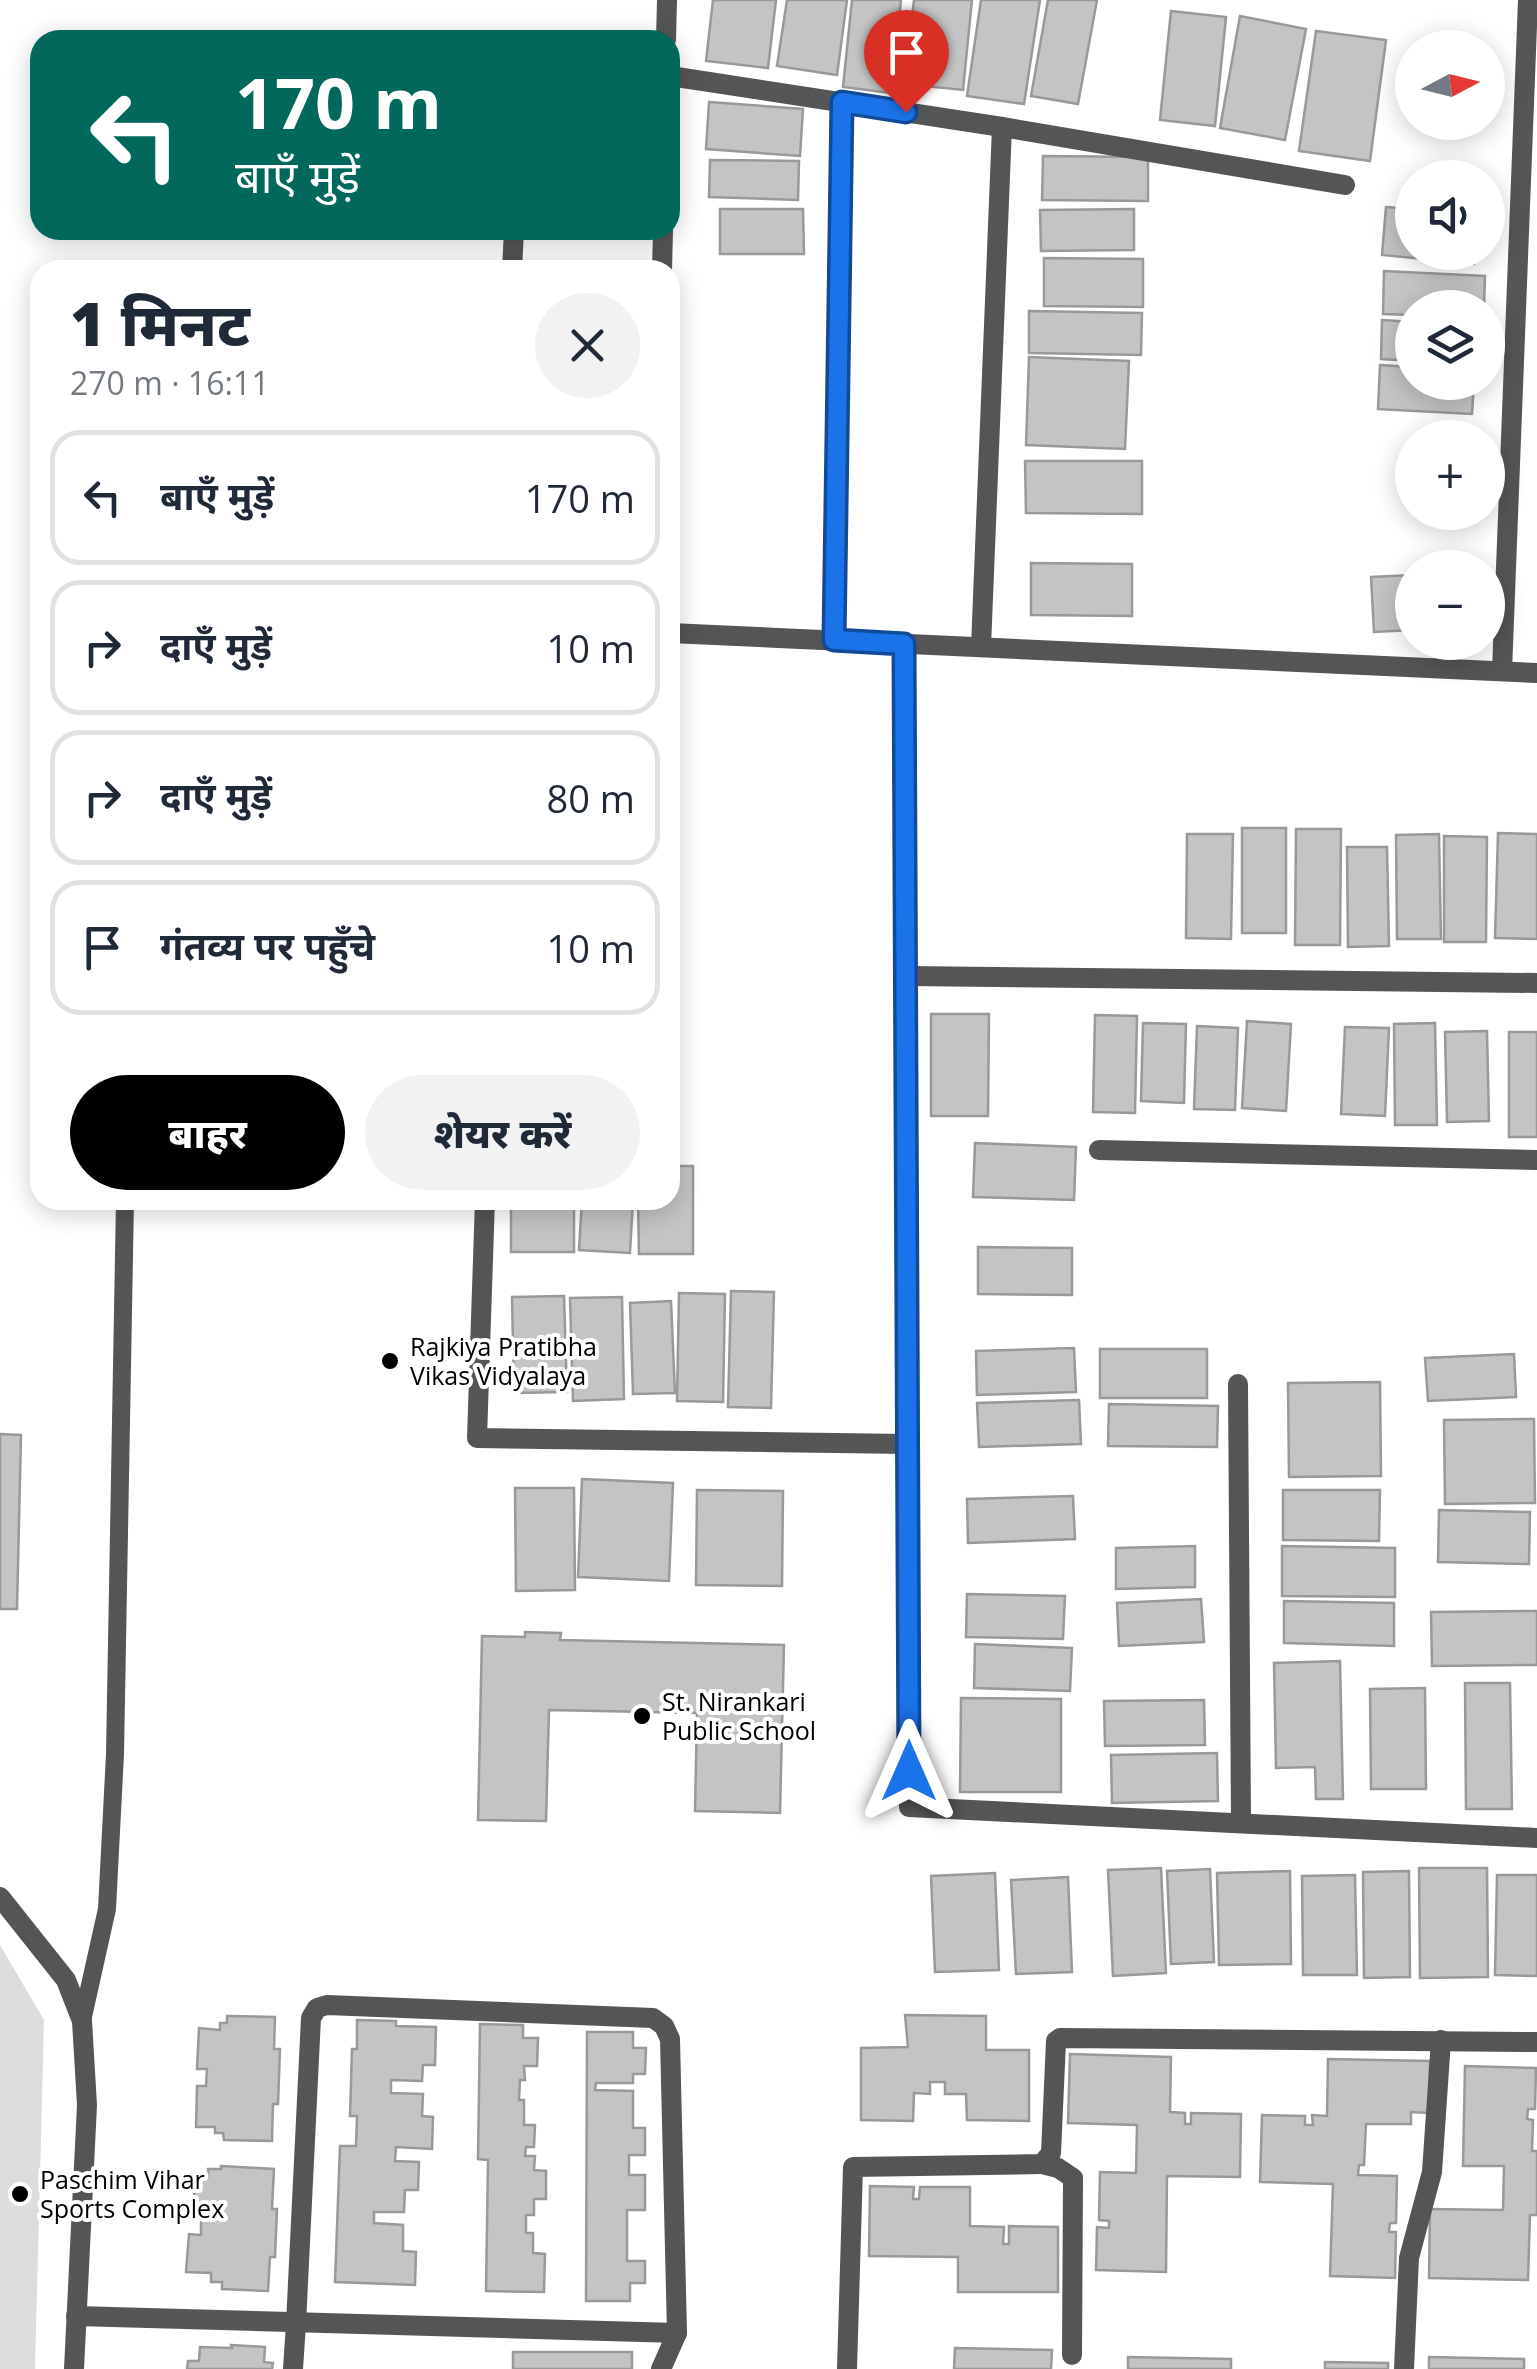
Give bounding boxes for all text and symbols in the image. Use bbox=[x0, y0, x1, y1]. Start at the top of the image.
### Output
pin bbox=[864, 10, 949, 113]
icon: arrive bbox=[879, 25, 934, 80]
north arrow bbox=[1395, 30, 1505, 140]
map controls bbox=[1395, 30, 1505, 660]
text: 170 m bbox=[235, 54, 442, 150]
icon: left bbox=[70, 70, 200, 200]
text: बाएँ मुड़ें bbox=[235, 145, 360, 206]
button: sound bbox=[1395, 160, 1505, 270]
text: 1 मिनट bbox=[70, 282, 250, 364]
button: layers bbox=[1395, 290, 1505, 400]
button: close bbox=[535, 293, 640, 398]
text: 270 m · 16:11 bbox=[70, 361, 269, 404]
button: + bbox=[1395, 420, 1505, 530]
text: बाएँ मुड़ें bbox=[160, 469, 274, 521]
icon: left bbox=[75, 470, 130, 525]
text: 170 m bbox=[525, 472, 635, 524]
button: − bbox=[1395, 550, 1505, 660]
text: दाएँ मुड़ें bbox=[160, 619, 272, 671]
icon: right bbox=[75, 620, 130, 675]
text: 10 m bbox=[546, 622, 635, 674]
text: दाएँ मुड़ें bbox=[160, 769, 272, 821]
icon: right bbox=[75, 770, 130, 825]
text: 80 m bbox=[546, 772, 635, 824]
text: गंतव्य पर पहुँचे bbox=[160, 919, 375, 971]
icon: arrive bbox=[75, 920, 130, 975]
text: 10 m bbox=[546, 922, 635, 974]
button: बाहर bbox=[70, 1075, 345, 1190]
button: शेयर करें bbox=[365, 1075, 640, 1190]
place label: Rajkiya Pratibha Vikas Vidyalaya bbox=[410, 1329, 597, 1392]
marker: Rajkiya Pratibha Vikas Vidyalaya bbox=[379, 1350, 401, 1372]
place label: St. Nirankari Public School bbox=[662, 1684, 816, 1747]
marker: St. Nirankari Public School bbox=[631, 1705, 653, 1727]
position arrow bbox=[857, 1719, 961, 1823]
place label: Paschim Vihar Sports Complex bbox=[40, 2162, 224, 2225]
marker: Paschim Vihar Sports Complex bbox=[9, 2183, 31, 2205]

